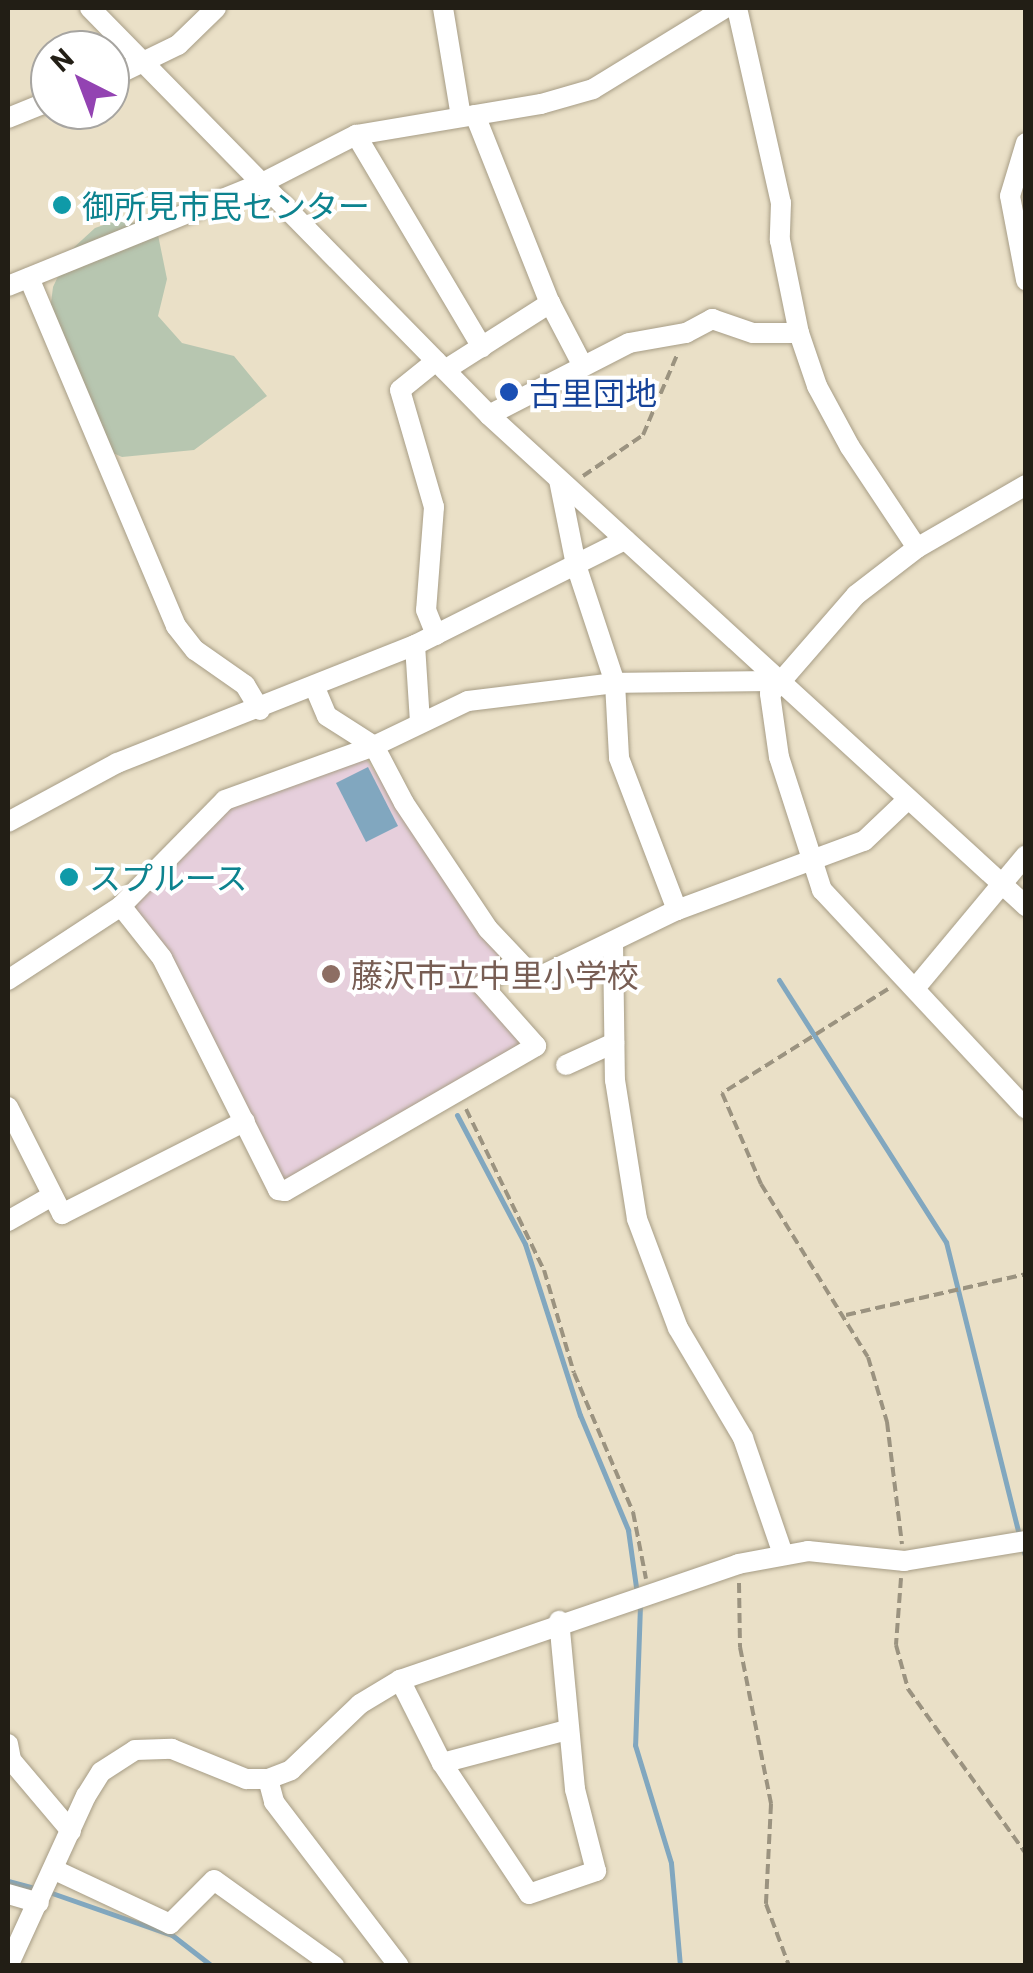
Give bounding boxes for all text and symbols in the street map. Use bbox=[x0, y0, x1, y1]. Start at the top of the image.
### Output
north arrow bbox=[30, 30, 130, 130]
text: N bbox=[43, 40, 80, 78]
place label: 御所見市民センター bbox=[82, 186, 370, 224]
marker: 御所見市民センター bbox=[51, 194, 73, 216]
place label: 古里団地 bbox=[529, 373, 657, 411]
marker: 古里団地 bbox=[498, 381, 520, 403]
place label: スプルース bbox=[89, 858, 249, 896]
marker: スプルース bbox=[58, 866, 80, 888]
place label: 藤沢市立中里小学校 bbox=[351, 955, 639, 993]
marker: 藤沢市立中里小学校 bbox=[320, 963, 342, 985]

